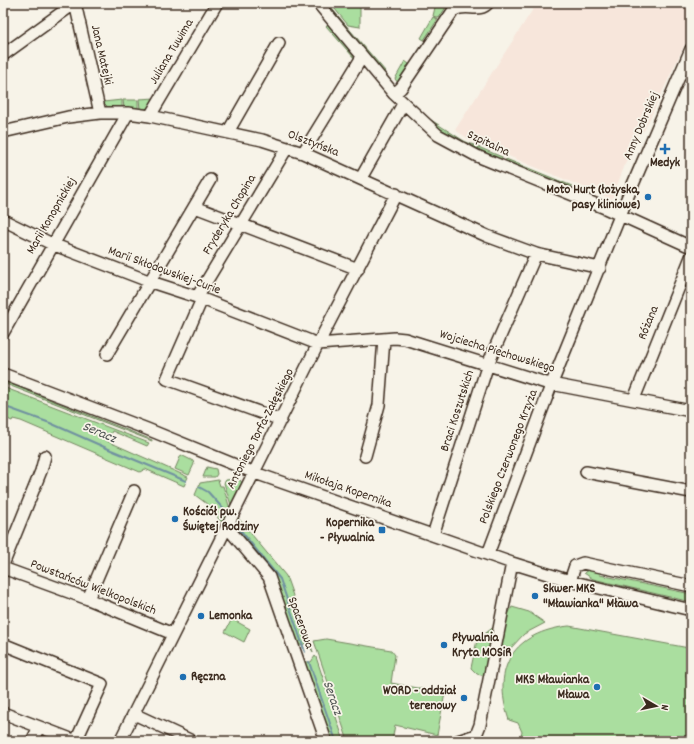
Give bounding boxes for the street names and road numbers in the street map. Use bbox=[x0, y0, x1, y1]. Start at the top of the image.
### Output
street label: Juliana Tuwima bbox=[145, 15, 200, 88]
street label: Jana Matejki bbox=[85, 23, 117, 88]
street label: Anny Dobrskiej bbox=[619, 89, 665, 163]
street label: Olsztyńska bbox=[284, 125, 342, 163]
street label: Szpitalna bbox=[464, 126, 513, 163]
street label: Fryderyka Chopina bbox=[198, 170, 262, 259]
street label: Marii Konopnickiej bbox=[22, 174, 82, 258]
street label: Marii Skłodowskiej-Curie bbox=[105, 242, 223, 300]
street label: Różana bbox=[634, 302, 665, 343]
street label: Wojciecha Piechowskiego bbox=[437, 325, 557, 379]
street label: Antoniego Torfa-Załęskiego bbox=[222, 365, 300, 493]
street label: Braci Koszutskich bbox=[436, 368, 480, 454]
street label: Polskiego Czerwonego Krzyża bbox=[475, 386, 544, 527]
street label: Mikołaja Kopernika bbox=[302, 466, 395, 514]
street label: Powstańców Wielkopolskich bbox=[27, 555, 159, 621]
street label: Spacerowa bbox=[282, 594, 318, 652]

